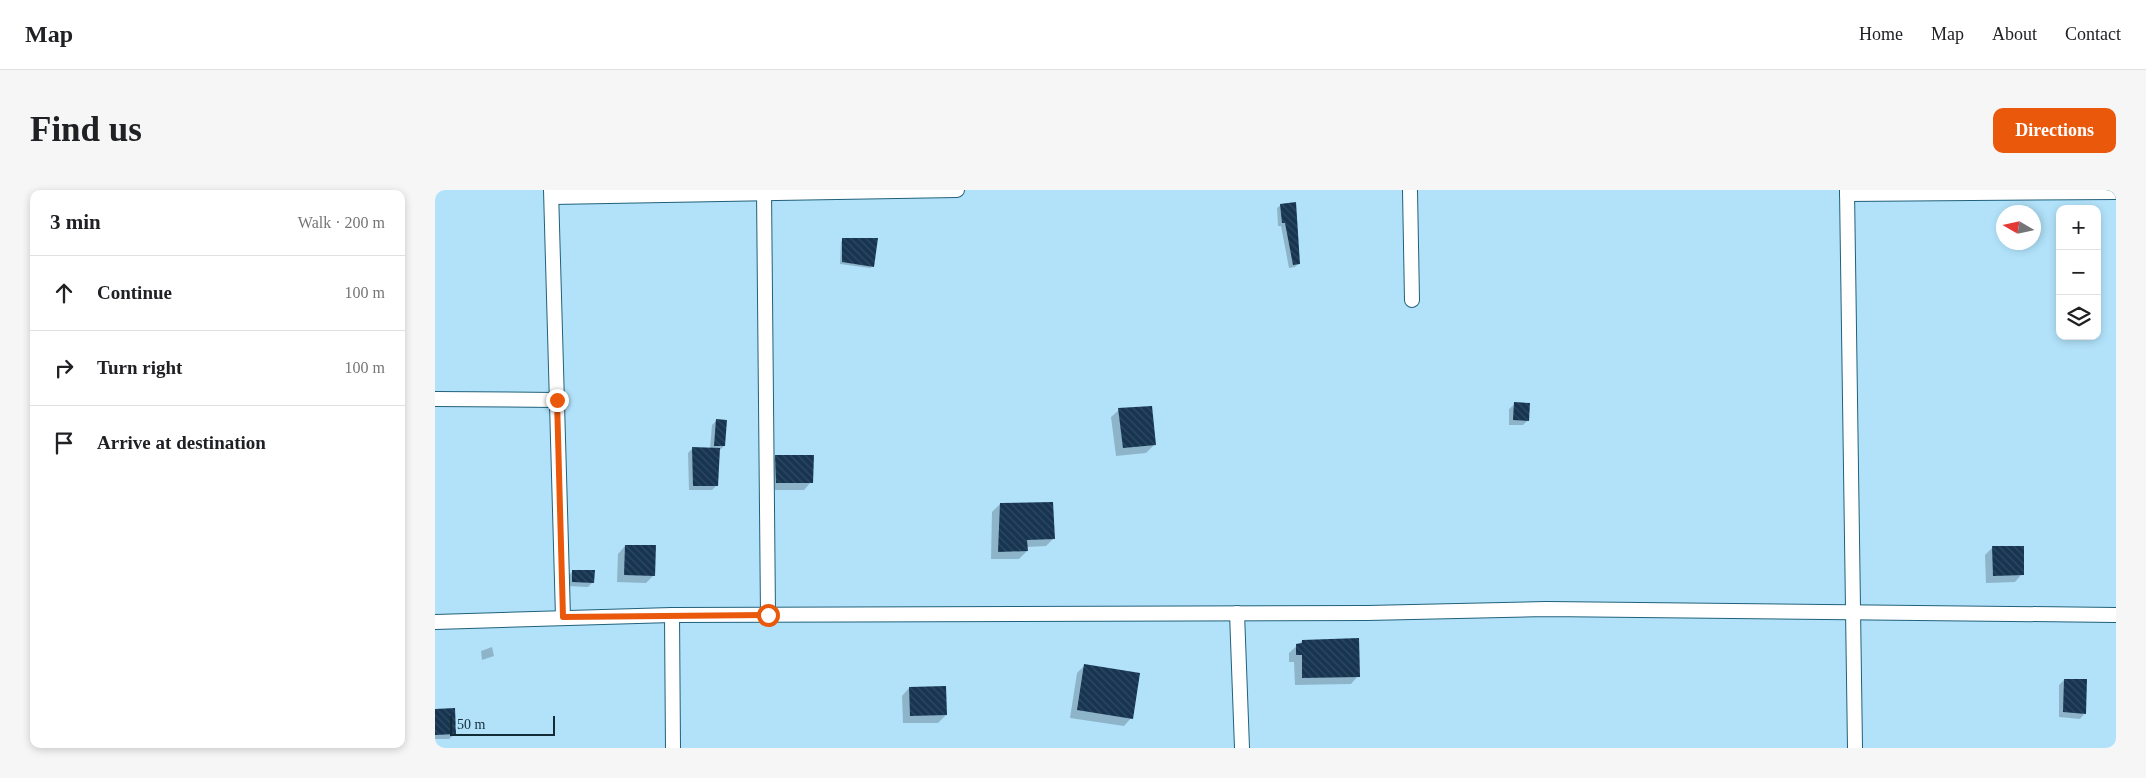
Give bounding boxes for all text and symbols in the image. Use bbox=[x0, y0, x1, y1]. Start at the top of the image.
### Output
text: Map bbox=[25, 21, 73, 47]
text: Home bbox=[1859, 24, 1903, 44]
text: Map bbox=[1931, 24, 1964, 44]
text: About bbox=[1992, 24, 2037, 44]
text: Contact bbox=[2065, 24, 2121, 44]
button: Directions bbox=[1993, 108, 2116, 153]
text: Find us bbox=[30, 110, 142, 149]
north arrow bbox=[1996, 205, 2041, 250]
map controls bbox=[2056, 205, 2101, 340]
button: + bbox=[2056, 205, 2101, 250]
text: 3 min bbox=[50, 210, 101, 234]
text: Walk · 200 m bbox=[298, 214, 385, 231]
button: − bbox=[2056, 250, 2101, 295]
icon: ahead bbox=[50, 279, 78, 307]
text: Continue bbox=[97, 282, 172, 303]
text: 100 m bbox=[345, 284, 385, 301]
button: layers bbox=[2056, 295, 2101, 340]
icon: right bbox=[50, 354, 78, 382]
text: Turn right bbox=[97, 357, 182, 378]
text: 100 m bbox=[345, 359, 385, 376]
route end bbox=[546, 389, 569, 412]
icon: arrive bbox=[50, 429, 78, 457]
text: Arrive at destination bbox=[97, 432, 266, 453]
route start bbox=[757, 604, 780, 627]
scale bar bbox=[450, 713, 555, 736]
text: 50 m bbox=[457, 717, 485, 732]

